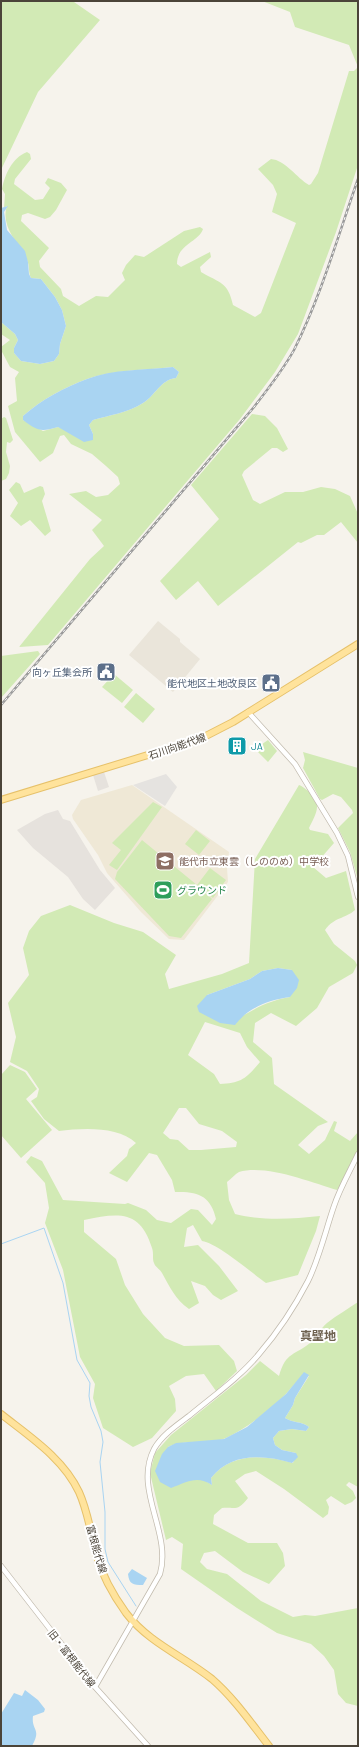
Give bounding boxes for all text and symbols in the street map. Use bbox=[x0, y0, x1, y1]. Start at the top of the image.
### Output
public building icon: 向ヶ丘集会所 bbox=[95, 661, 117, 683]
place label: 向ヶ丘集会所 bbox=[32, 666, 92, 678]
public building icon: 能代地区土地改良区 bbox=[260, 672, 282, 694]
place label: 能代地区土地改良区 bbox=[167, 677, 257, 689]
street label: 石川向能代線 bbox=[147, 731, 207, 761]
building icon: JA bbox=[226, 735, 248, 757]
place label: JA bbox=[251, 740, 263, 752]
school or university icon: 能代市立東雲（しののめ）中学校 bbox=[154, 850, 176, 872]
place label: 能代市立東雲（しののめ）中学校 bbox=[179, 855, 329, 867]
sports icon: グラウンド bbox=[152, 879, 174, 901]
place label: グラウンド bbox=[177, 884, 227, 896]
district label: 真壁地 bbox=[300, 1328, 336, 1342]
street label: 富根能代線 bbox=[84, 1523, 110, 1575]
street label: 旧・富根能代線 bbox=[46, 1627, 98, 1689]

